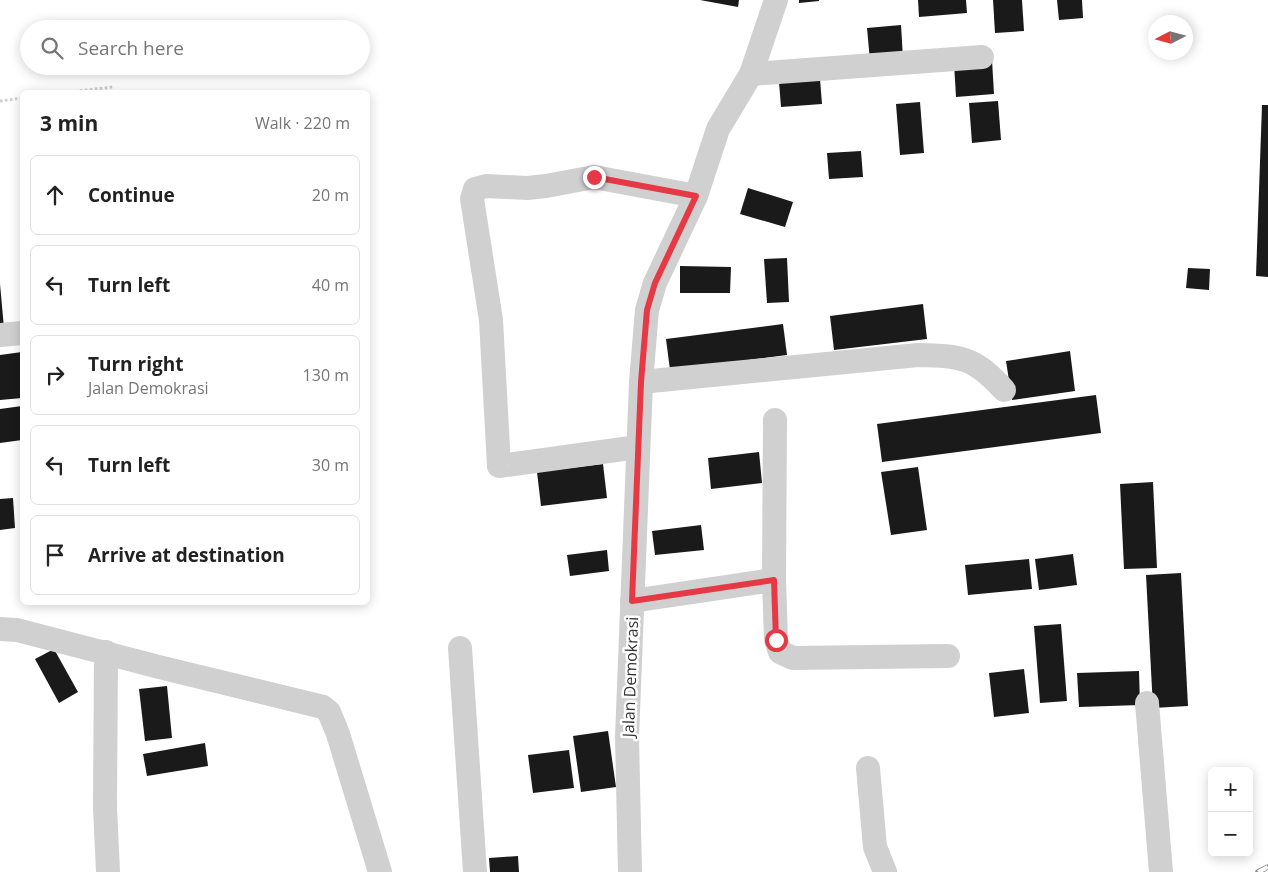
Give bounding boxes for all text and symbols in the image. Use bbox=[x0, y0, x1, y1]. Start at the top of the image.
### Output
north arrow bbox=[1148, 15, 1193, 60]
search box bbox=[20, 20, 370, 75]
icon: search bbox=[38, 34, 66, 62]
text: Search here bbox=[78, 35, 184, 61]
text: 3 min bbox=[40, 109, 98, 137]
text: Walk · 220 m bbox=[255, 112, 350, 134]
route end bbox=[583, 166, 606, 189]
icon: ahead bbox=[41, 181, 69, 209]
text: Continue bbox=[88, 182, 175, 208]
text: 20 m bbox=[312, 184, 349, 206]
icon: left bbox=[41, 271, 69, 299]
text: Turn left bbox=[88, 272, 170, 298]
text: 40 m bbox=[312, 274, 349, 296]
text: Turn right bbox=[88, 351, 183, 377]
icon: right bbox=[41, 361, 69, 389]
text: 130 m bbox=[303, 364, 349, 386]
text: Jalan Demokrasi bbox=[88, 377, 209, 399]
icon: left bbox=[41, 451, 69, 479]
text: Turn left bbox=[88, 452, 170, 478]
text: 30 m bbox=[312, 454, 349, 476]
icon: arrive bbox=[41, 541, 69, 569]
text: Arrive at destination bbox=[88, 542, 285, 568]
street label: Jalan Demokrasi bbox=[617, 616, 643, 740]
route start bbox=[765, 629, 788, 652]
map controls bbox=[1208, 767, 1253, 857]
button: + bbox=[1208, 767, 1253, 812]
button: − bbox=[1208, 812, 1253, 857]

